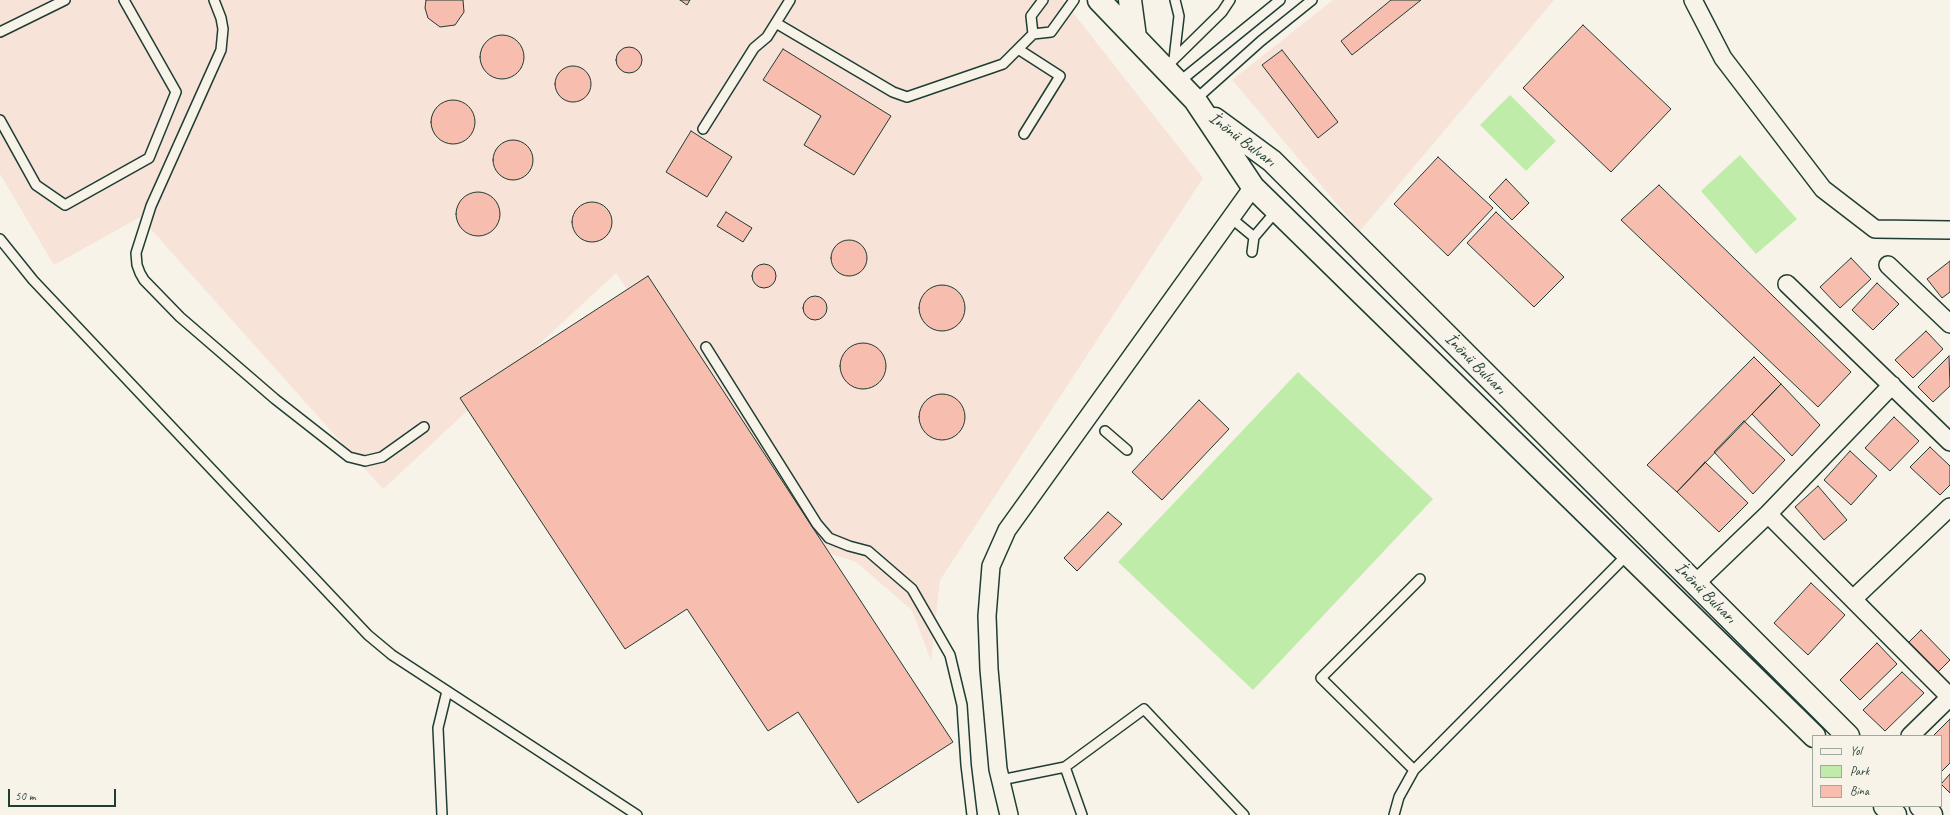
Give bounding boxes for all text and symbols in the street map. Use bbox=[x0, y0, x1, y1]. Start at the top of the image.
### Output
street label: İnönü Bulvarı bbox=[1205, 108, 1279, 172]
street label: İnönü Bulvarı bbox=[1440, 329, 1510, 399]
street label: İnönü Bulvarı bbox=[1670, 558, 1740, 628]
legend bbox=[1812, 735, 1942, 807]
text: Yol bbox=[1850, 743, 1862, 759]
text: Park bbox=[1850, 763, 1869, 779]
scale bar bbox=[10, 781, 118, 807]
text: Bina bbox=[1850, 783, 1869, 799]
text: 50 m bbox=[15, 788, 35, 804]

